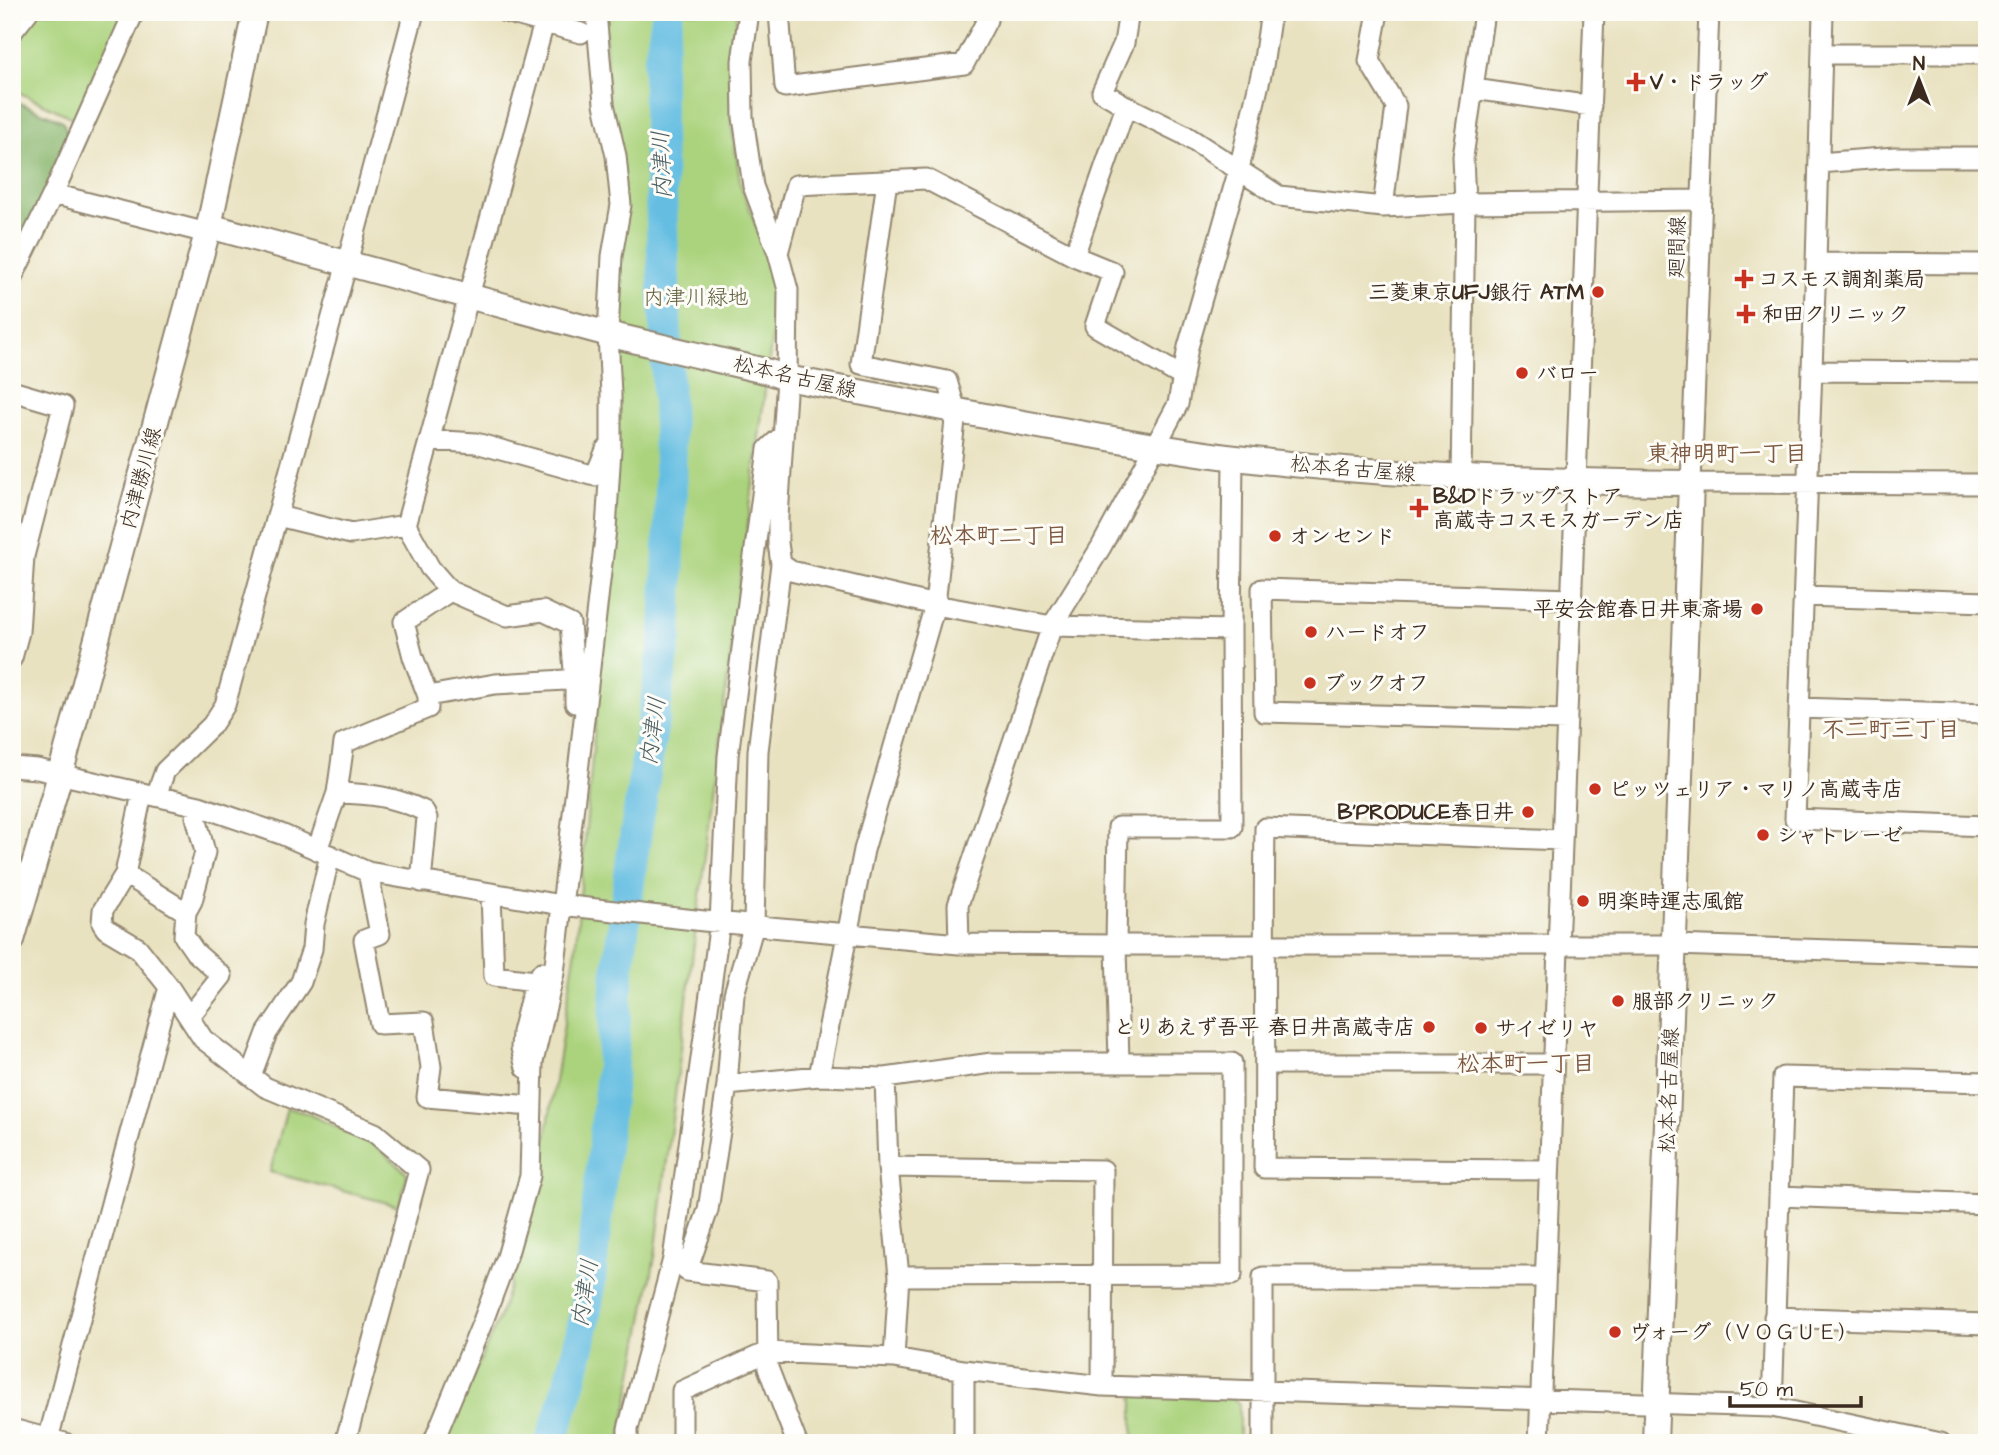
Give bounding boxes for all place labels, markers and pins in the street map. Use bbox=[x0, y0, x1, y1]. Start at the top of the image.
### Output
place label: V・ドラッグ bbox=[1649, 68, 1768, 97]
marker: V・ドラッグ bbox=[1628, 74, 1644, 90]
place label: コスモス調剤薬局 bbox=[1758, 265, 1925, 294]
marker: コスモス調剤薬局 bbox=[1736, 271, 1752, 287]
place label: 三菱東京UFJ銀行 ATM bbox=[1368, 278, 1585, 307]
marker: 三菱東京UFJ銀行 ATM bbox=[1590, 284, 1606, 300]
place label: 和田クリニック bbox=[1762, 300, 1909, 329]
marker: 和田クリニック bbox=[1736, 304, 1756, 324]
place label: バロー bbox=[1536, 359, 1599, 388]
marker: バロー bbox=[1514, 365, 1530, 381]
place label: B&Dドラッグストア 高蔵寺コスモスガーデン店 bbox=[1433, 482, 1684, 535]
marker: B&Dドラッグストア 高蔵寺コスモスガーデン店 bbox=[1411, 500, 1427, 516]
place label: オンセンド bbox=[1289, 522, 1395, 551]
marker: オンセンド bbox=[1267, 528, 1283, 544]
place label: 平安会館春日井東斎場 bbox=[1533, 595, 1743, 624]
marker: 平安会館春日井東斎場 bbox=[1749, 601, 1765, 617]
place label: ハードオフ bbox=[1325, 618, 1430, 647]
marker: ハードオフ bbox=[1303, 624, 1319, 640]
place label: ブックオフ bbox=[1324, 669, 1429, 698]
marker: ブックオフ bbox=[1302, 675, 1318, 691]
place label: ピッツェリア・マリノ高蔵寺店 bbox=[1609, 775, 1903, 804]
marker: ピッツェリア・マリノ高蔵寺店 bbox=[1587, 781, 1603, 797]
place label: B'PRODUCE春日井 bbox=[1338, 798, 1514, 827]
marker: B'PRODUCE春日井 bbox=[1520, 804, 1536, 820]
place label: シャトレーゼ bbox=[1777, 821, 1903, 850]
marker: シャトレーゼ bbox=[1755, 827, 1771, 843]
place label: 明楽時運志風館 bbox=[1597, 887, 1744, 916]
marker: 明楽時運志風館 bbox=[1575, 893, 1591, 909]
place label: 服部クリニック bbox=[1632, 987, 1779, 1016]
marker: 服部クリニック bbox=[1610, 993, 1626, 1009]
place label: とりあえず吾平 春日井高蔵寺店 bbox=[1113, 1013, 1415, 1042]
place label: サイゼリヤ bbox=[1495, 1014, 1599, 1043]
marker: とりあえず吾平 春日井高蔵寺店 bbox=[1421, 1019, 1437, 1035]
marker: サイゼリヤ bbox=[1473, 1020, 1489, 1036]
place label: ヴォーグ（ＶＯＧＵＥ） bbox=[1629, 1318, 1858, 1347]
marker: ヴォーグ（ＶＯＧＵＥ） bbox=[1607, 1324, 1623, 1340]

